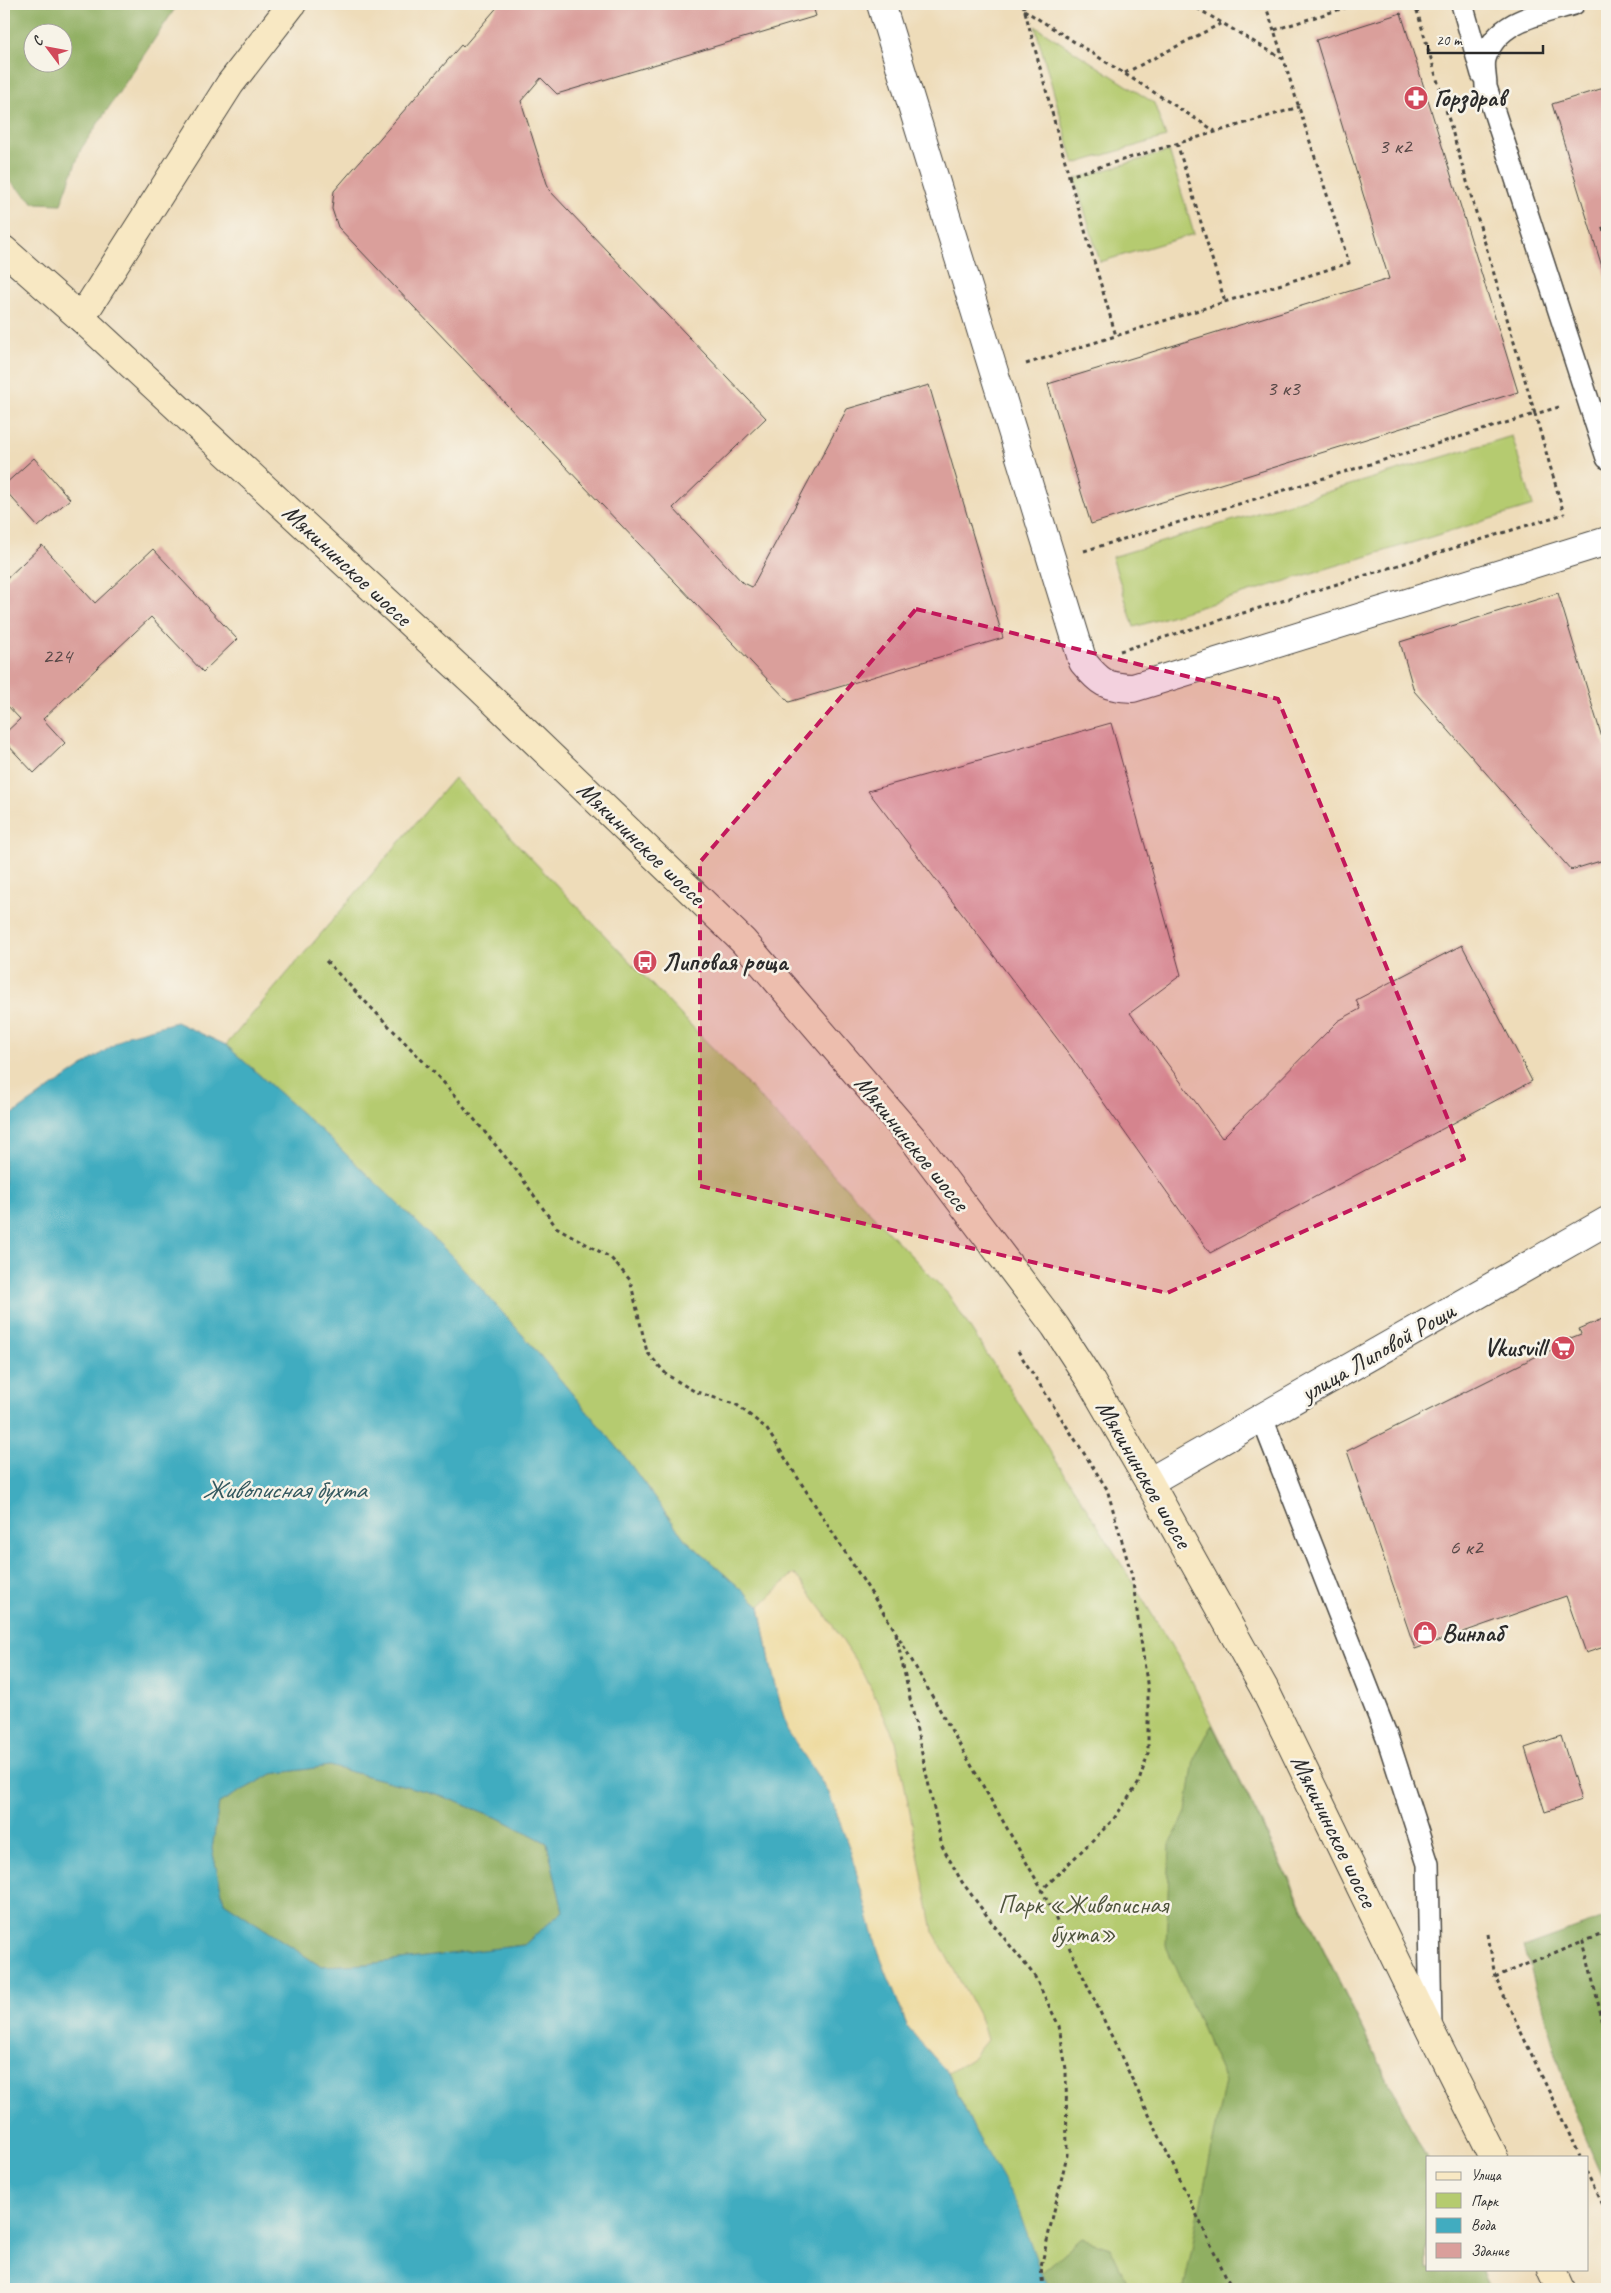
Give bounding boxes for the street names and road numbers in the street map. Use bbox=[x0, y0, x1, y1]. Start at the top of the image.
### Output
street label: Мякининское шоссе bbox=[275, 497, 420, 635]
street label: Мякининское шоссе bbox=[570, 774, 713, 913]
street label: Мякининское шоссе bbox=[847, 1068, 978, 1219]
street label: улица Липовой Рощи bbox=[1293, 1294, 1463, 1410]
street label: Мякининское шоссе bbox=[1089, 1394, 1200, 1555]
street label: Мякининское шоссе bbox=[1283, 1749, 1386, 1914]

